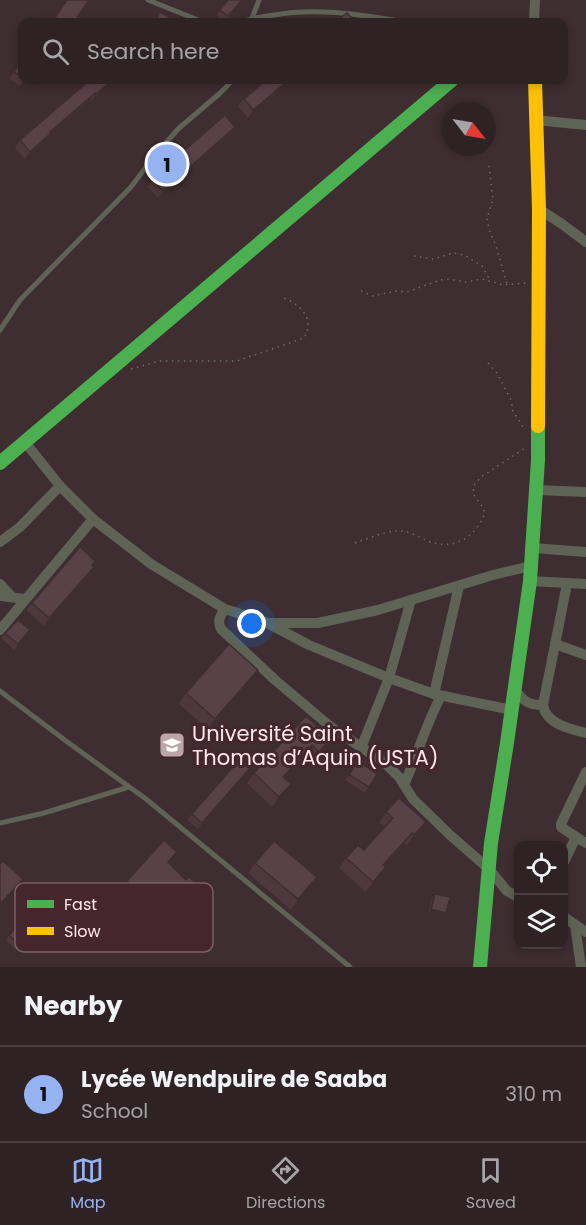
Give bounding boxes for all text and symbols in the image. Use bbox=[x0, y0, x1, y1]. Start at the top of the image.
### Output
search box bbox=[18, 18, 568, 84]
icon: search bbox=[39, 35, 72, 68]
text: Search here bbox=[87, 36, 220, 67]
north arrow bbox=[442, 102, 496, 156]
pin: 1 bbox=[148, 142, 186, 186]
your location bbox=[237, 609, 266, 638]
place label: Université Saint Thomas d’Aquin (USTA) bbox=[192, 719, 439, 772]
school or university icon: Université Saint Thomas d’Aquin (USTA) bbox=[157, 730, 187, 760]
map controls bbox=[514, 841, 568, 949]
button: locate bbox=[514, 841, 568, 895]
legend bbox=[15, 883, 213, 952]
text: Fast bbox=[64, 893, 97, 916]
button: layers bbox=[514, 895, 568, 949]
text: Slow bbox=[64, 920, 101, 943]
text: Nearby bbox=[24, 988, 122, 1024]
text: Lycée Wendpuire de Saaba bbox=[81, 1064, 387, 1095]
text: 1 bbox=[40, 1080, 47, 1108]
text: 310 m bbox=[505, 1080, 562, 1108]
text: School bbox=[81, 1097, 148, 1125]
tab: Map bbox=[70, 1154, 106, 1215]
tab: Directions bbox=[246, 1154, 325, 1215]
tab: Saved bbox=[466, 1154, 516, 1215]

